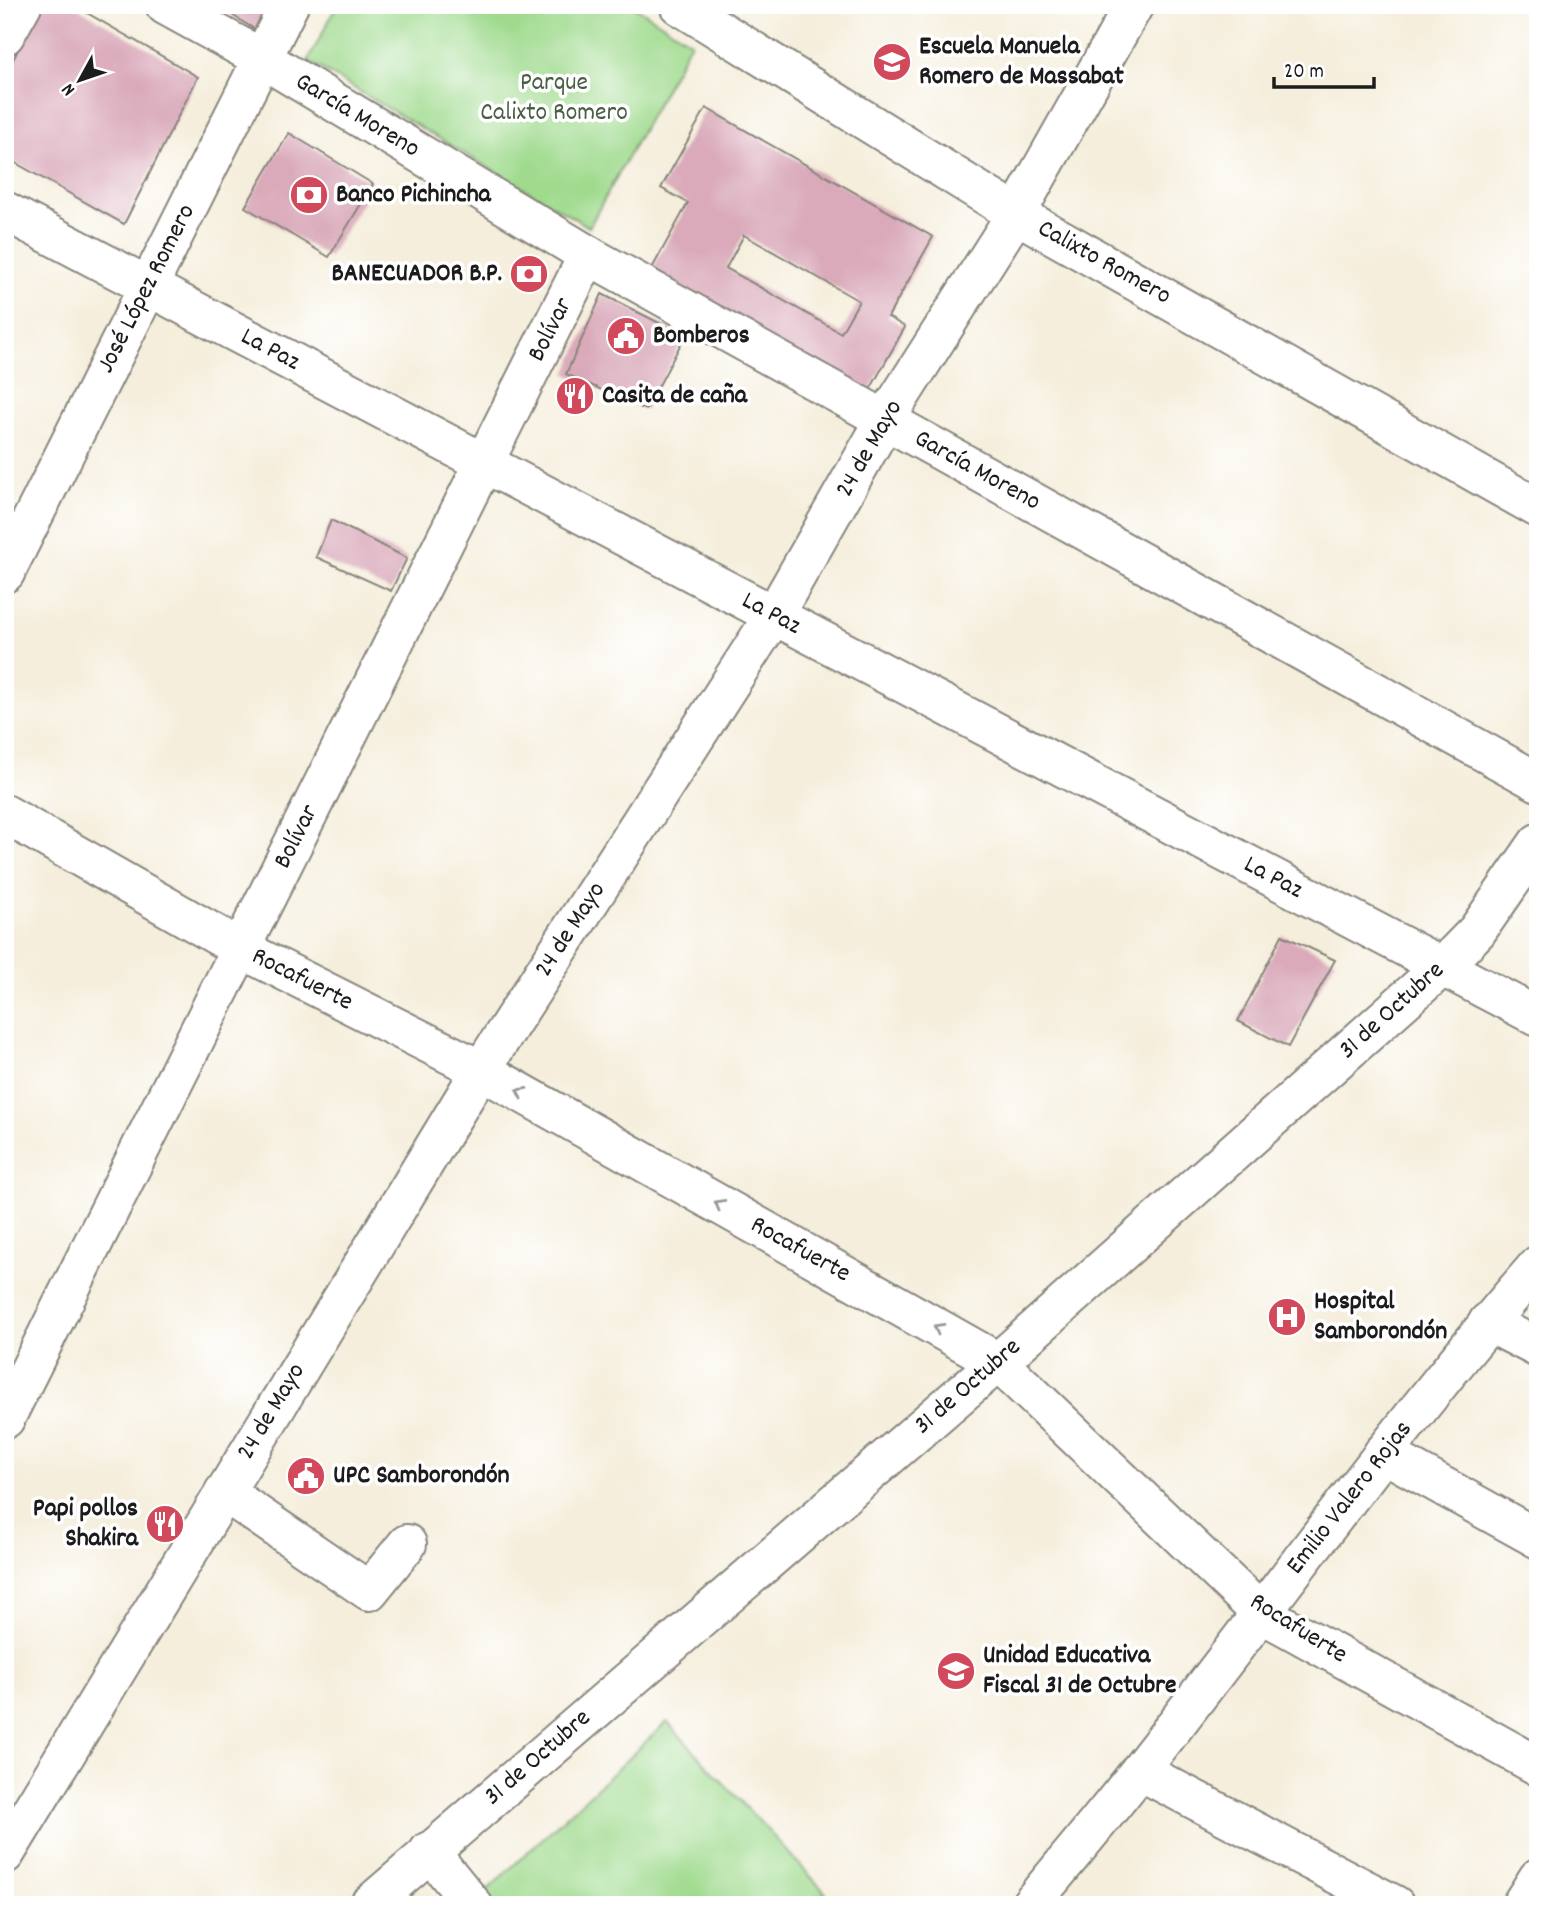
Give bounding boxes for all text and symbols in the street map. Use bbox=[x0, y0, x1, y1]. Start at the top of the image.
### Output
place label: Escuela Manuela Romero de Massabat bbox=[919, 29, 1124, 96]
school or university icon: Escuela Manuela Romero de Massabat bbox=[871, 41, 913, 83]
north arrow bbox=[46, 46, 116, 116]
scale bar bbox=[1274, 46, 1373, 90]
text: 20 m bbox=[1284, 58, 1324, 88]
street label: García Moreno bbox=[288, 64, 426, 168]
park label: Parque Calixto Romero bbox=[480, 65, 628, 132]
text: N bbox=[56, 76, 83, 101]
bank icon: Banco Pichincha bbox=[288, 174, 330, 216]
place label: Banco Pichincha bbox=[336, 177, 492, 214]
street label: José López Romero bbox=[88, 198, 206, 380]
street label: Calixto Romero bbox=[1031, 211, 1177, 315]
bank icon: BANECUADOR B.P. bbox=[508, 253, 550, 295]
place label: BANECUADOR B.P. bbox=[332, 256, 502, 293]
street label: Bolívar bbox=[519, 291, 583, 368]
public building icon: Bomberos bbox=[605, 315, 647, 357]
place label: Bomberos bbox=[653, 318, 750, 355]
street label: La Paz bbox=[234, 319, 306, 381]
restaurant icon: Casita de caña bbox=[554, 375, 596, 417]
place label: Casita de caña bbox=[602, 378, 748, 415]
street label: 24 de Mayo bbox=[827, 393, 913, 505]
street label: García Moreno bbox=[907, 421, 1047, 521]
street label: La Paz bbox=[735, 583, 807, 645]
street label: Bolívar bbox=[265, 798, 329, 875]
street label: La Paz bbox=[1237, 847, 1309, 909]
street label: 24 de Mayo bbox=[526, 875, 616, 985]
street label: Rocafuerte bbox=[245, 939, 359, 1021]
street label: 31 de Octubre bbox=[1331, 953, 1453, 1069]
one-way arrow bbox=[516, 1087, 528, 1100]
one-way arrow bbox=[714, 1199, 726, 1212]
street label: Rocafuerte bbox=[743, 1207, 857, 1293]
place label: Hospital Samborondón bbox=[1314, 1284, 1447, 1351]
hospital icon: Hospital Samborondón bbox=[1266, 1296, 1308, 1338]
one-way arrow bbox=[933, 1323, 946, 1336]
street label: 31 de Octubre bbox=[906, 1330, 1030, 1444]
street label: 24 de Mayo bbox=[229, 1357, 315, 1467]
street label: Emilio Valero Rojas bbox=[1278, 1413, 1422, 1583]
public building icon: UPC Samborondón bbox=[285, 1455, 327, 1497]
place label: UPC Samborondón bbox=[333, 1458, 510, 1495]
place label: Papi pollos Shakira bbox=[33, 1491, 139, 1558]
restaurant icon: Papi pollos Shakira bbox=[144, 1503, 186, 1545]
street label: Rocafuerte bbox=[1242, 1584, 1354, 1674]
place label: Unidad Educativa Fiscal 31 de Octubre bbox=[983, 1638, 1176, 1705]
school or university icon: Unidad Educativa Fiscal 31 de Octubre bbox=[935, 1650, 977, 1692]
street label: 31 de Octubre bbox=[476, 1701, 600, 1815]

